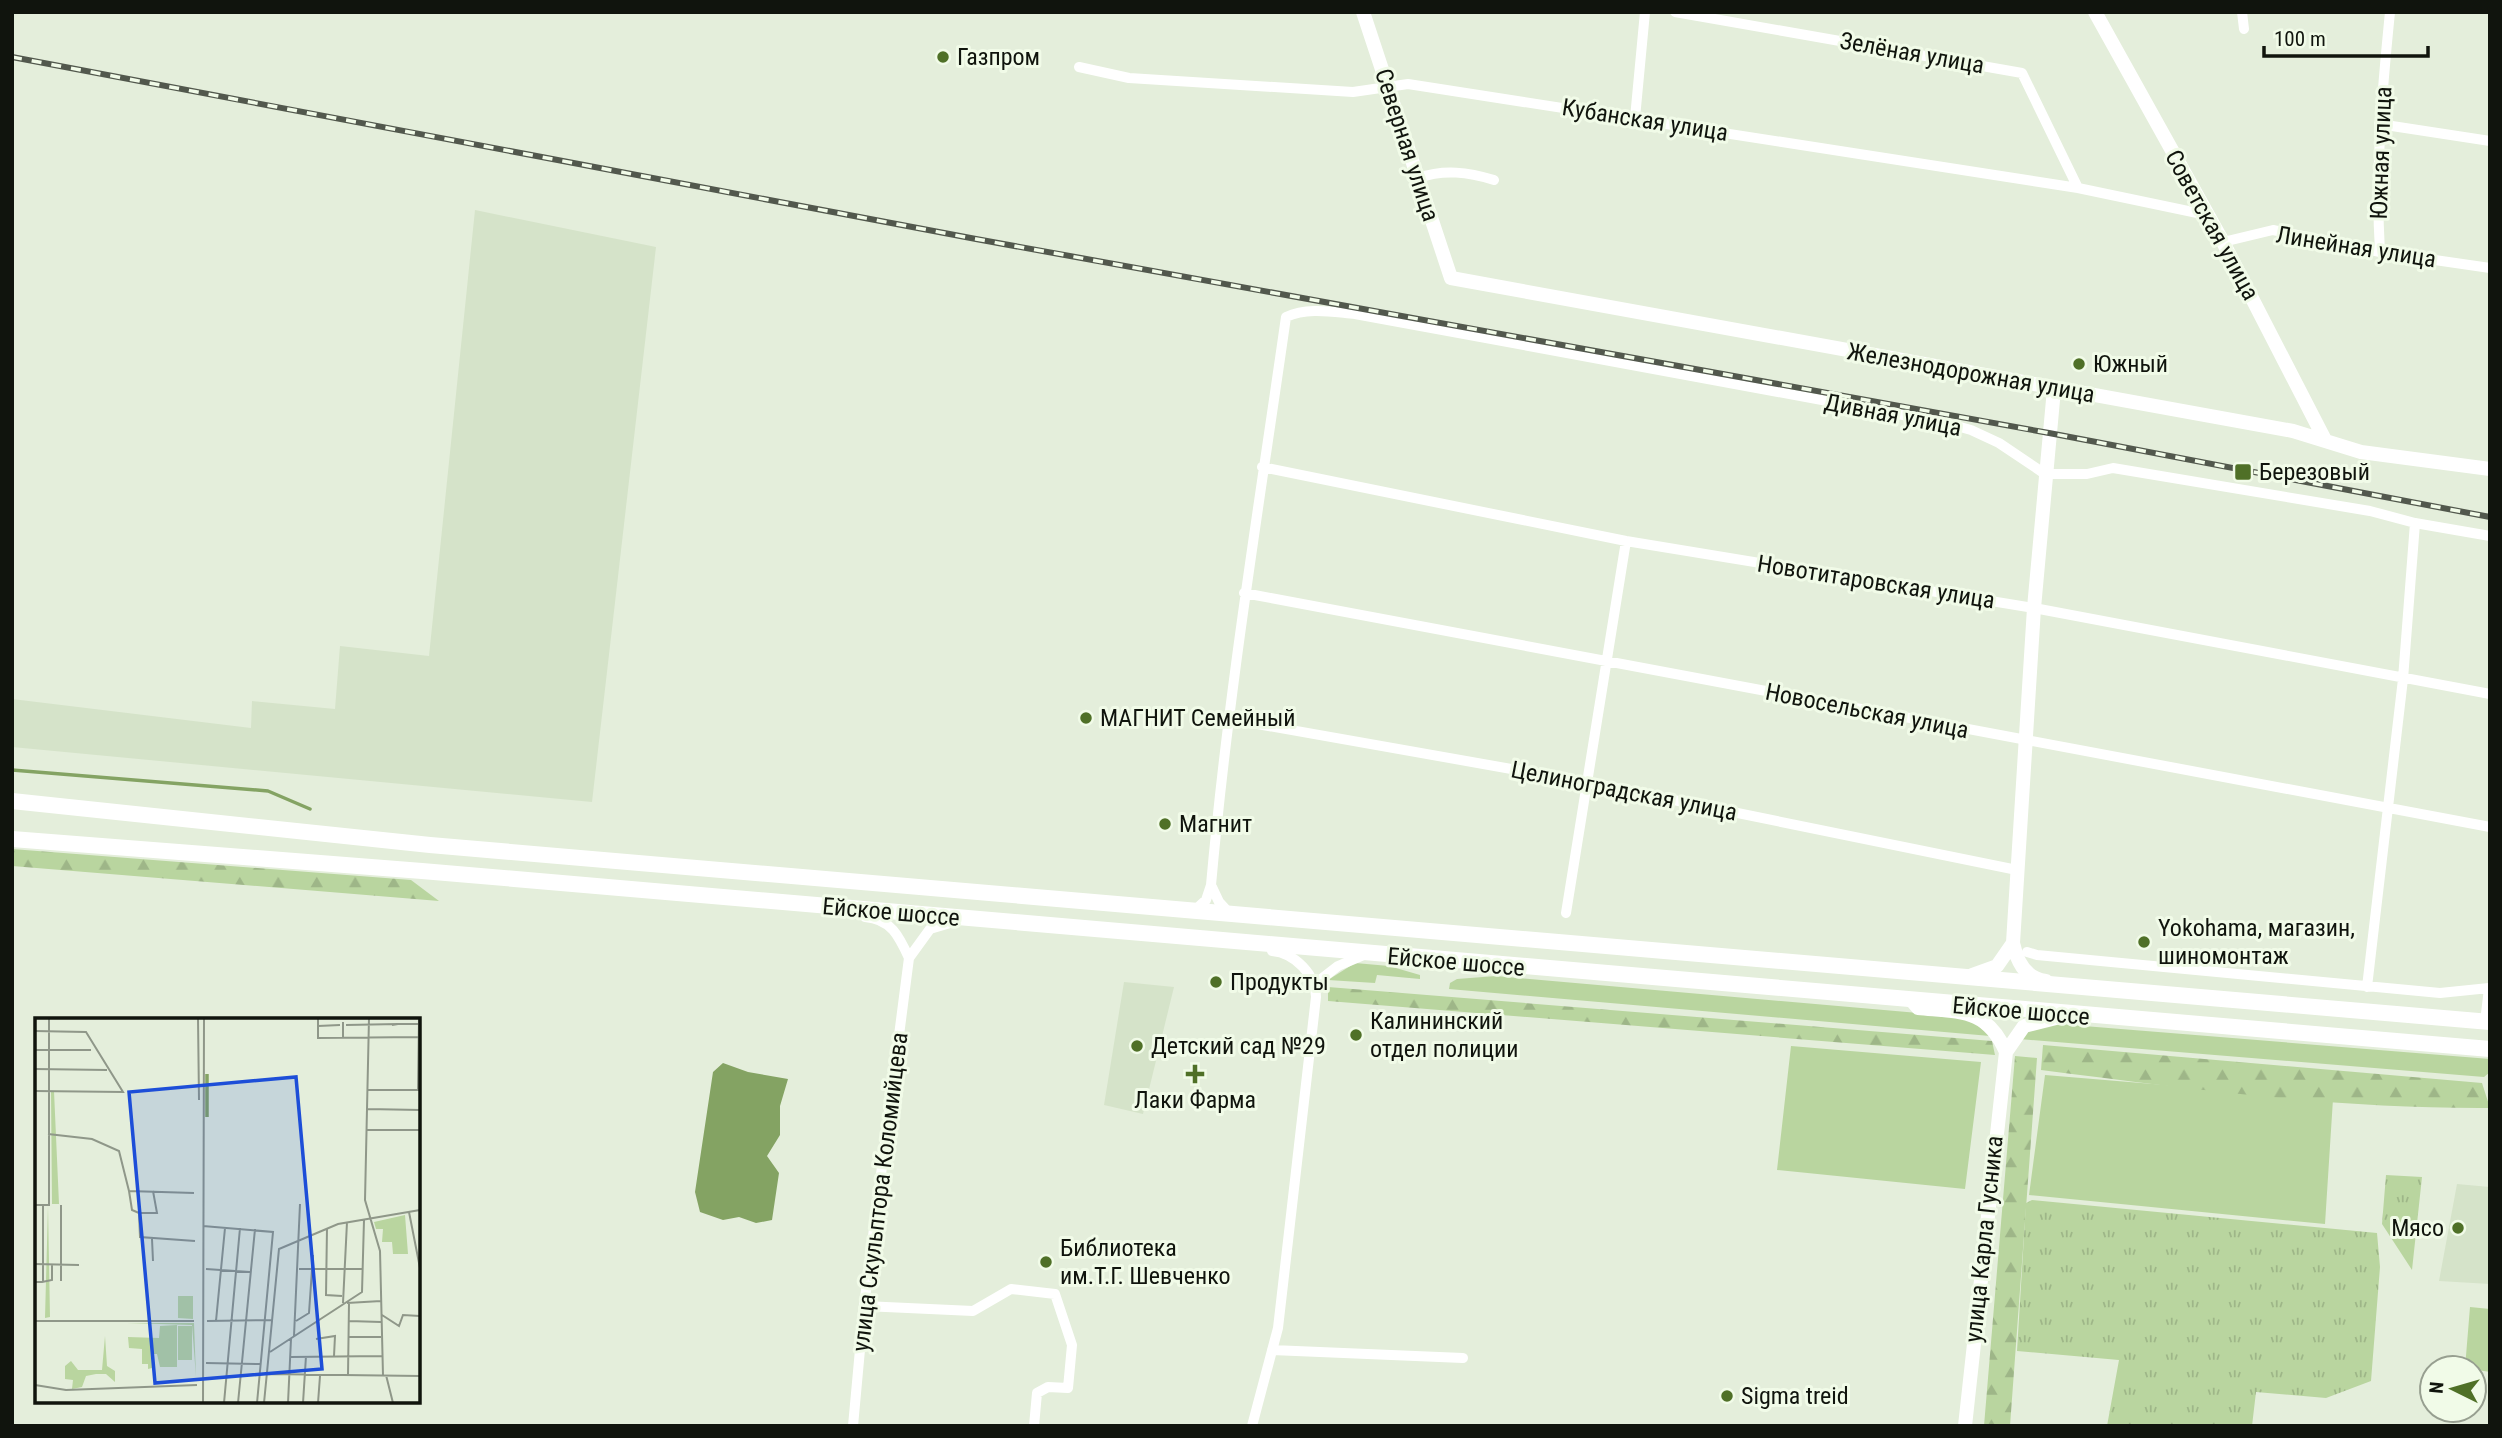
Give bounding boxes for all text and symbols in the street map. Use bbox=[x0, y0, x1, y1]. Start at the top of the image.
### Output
scale bar bbox=[2264, 14, 2428, 58]
street label: Зелёная улица bbox=[1838, 27, 1986, 79]
text: 100 m bbox=[2274, 27, 2326, 51]
place label: Газпром bbox=[957, 43, 1040, 71]
marker: Газпром bbox=[935, 49, 951, 65]
street label: Северная улица bbox=[1369, 65, 1445, 225]
street label: Южная улица bbox=[2365, 86, 2397, 220]
street label: Кубанская улица bbox=[1560, 93, 1730, 147]
street label: Советская улица bbox=[2159, 145, 2265, 305]
street label: Линейная улица bbox=[2274, 221, 2438, 273]
street label: Железнодорожная улица bbox=[1845, 337, 2097, 409]
place label: Южный bbox=[2093, 350, 2168, 378]
marker: Южный bbox=[2071, 356, 2087, 372]
street label: Дивная улица bbox=[1822, 388, 1964, 442]
place label: Березовый bbox=[2259, 458, 2370, 486]
marker: Березовый bbox=[2233, 462, 2253, 482]
street label: Новотитаровская улица bbox=[1755, 549, 1997, 615]
street label: Новосельская улица bbox=[1763, 678, 1971, 744]
place label: МАГНИТ Семейный bbox=[1100, 704, 1295, 732]
marker: МАГНИТ Семейный bbox=[1078, 710, 1094, 726]
street label: Целиноградская улица bbox=[1509, 755, 1739, 827]
place label: Магнит bbox=[1179, 810, 1252, 838]
marker: Магнит bbox=[1157, 816, 1173, 832]
street label: Ейское шоссе bbox=[821, 892, 961, 932]
place label: Yokohama, магазин, шиномонтаж bbox=[2158, 914, 2355, 970]
marker: Yokohama, магазин, шиномонтаж bbox=[2136, 934, 2152, 950]
street label: Ейское шоссе bbox=[1386, 942, 1526, 982]
place label: Продукты bbox=[1230, 968, 1329, 996]
marker: Продукты bbox=[1208, 974, 1224, 990]
street label: Ейское шоссе bbox=[1951, 991, 2091, 1031]
place label: Калининский отдел полиции bbox=[1370, 1007, 1518, 1063]
inset map bbox=[35, 1018, 420, 1403]
marker: Калининский отдел полиции bbox=[1348, 1027, 1364, 1043]
street label: улица Скульптора Коломийцева bbox=[847, 1031, 913, 1353]
place label: Детский сад №29 bbox=[1151, 1032, 1326, 1060]
marker: Детский сад №29 bbox=[1129, 1038, 1145, 1054]
marker: Лаки Фарма bbox=[1187, 1066, 1203, 1082]
place label: Лаки Фарма bbox=[1134, 1086, 1256, 1114]
street label: улица Карла Гусника bbox=[1959, 1134, 2009, 1344]
place label: Мясо bbox=[2391, 1214, 2444, 1242]
marker: Мясо bbox=[2450, 1220, 2466, 1236]
place label: Библиотека им.Т.Г. Шевченко bbox=[1060, 1234, 1231, 1290]
marker: Библиотека им.Т.Г. Шевченко bbox=[1038, 1254, 1054, 1270]
north arrow bbox=[2418, 1354, 2488, 1424]
text: N bbox=[2425, 1381, 2449, 1394]
place label: Sigma treid bbox=[1741, 1382, 1849, 1410]
marker: Sigma treid bbox=[1719, 1388, 1735, 1404]

